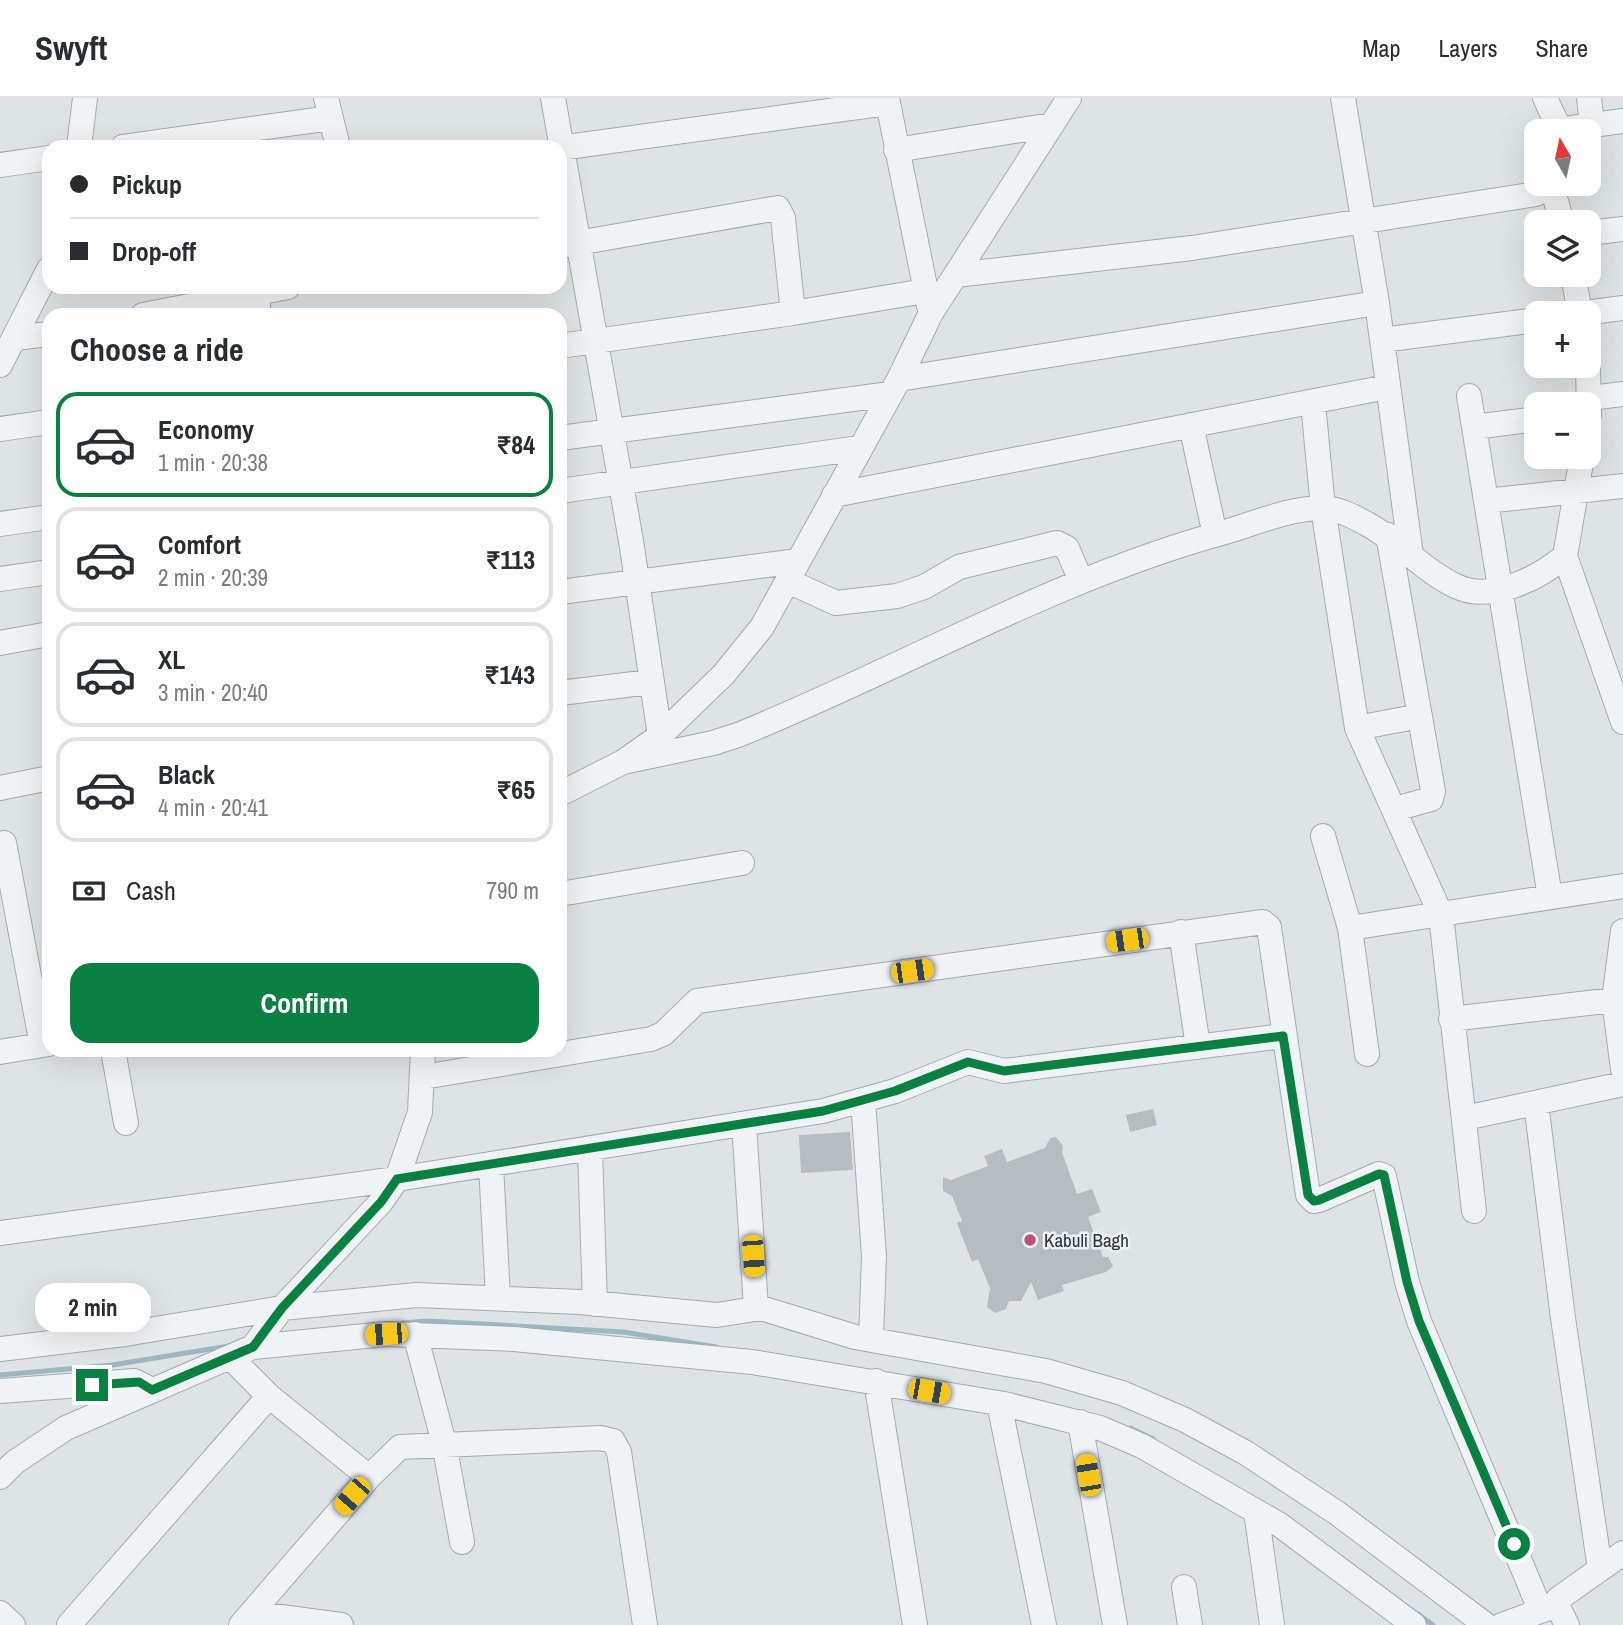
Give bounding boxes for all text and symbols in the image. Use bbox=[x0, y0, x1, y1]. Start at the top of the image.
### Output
text: Swyft bbox=[35, 26, 107, 70]
text: Map bbox=[1362, 32, 1400, 64]
text: Layers bbox=[1438, 32, 1497, 64]
text: Share bbox=[1535, 32, 1588, 64]
north arrow bbox=[1524, 119, 1601, 196]
map controls bbox=[1524, 119, 1601, 469]
text: Pickup bbox=[112, 167, 182, 202]
button: layers bbox=[1524, 210, 1601, 287]
text: Drop-off bbox=[112, 234, 196, 269]
button: + bbox=[1524, 301, 1601, 378]
text: Choose a ride bbox=[70, 328, 244, 371]
button: − bbox=[1524, 392, 1601, 469]
text: Economy bbox=[158, 412, 254, 447]
icon: car bbox=[74, 413, 137, 476]
text: ₹84 bbox=[496, 427, 535, 462]
text: 1 min · 20:38 bbox=[158, 447, 268, 478]
text: Comfort bbox=[158, 527, 241, 562]
icon: car bbox=[74, 528, 137, 591]
text: ₹113 bbox=[486, 542, 535, 577]
text: 2 min · 20:39 bbox=[158, 562, 268, 593]
text: XL bbox=[158, 642, 185, 677]
icon: car bbox=[74, 643, 137, 706]
text: ₹143 bbox=[484, 657, 535, 692]
text: 3 min · 20:40 bbox=[158, 677, 268, 708]
text: Black bbox=[158, 757, 215, 792]
icon: car bbox=[74, 758, 137, 821]
text: ₹65 bbox=[496, 772, 535, 807]
text: 4 min · 20:41 bbox=[158, 792, 268, 823]
icon: cash bbox=[70, 872, 108, 910]
text: Cash bbox=[126, 873, 176, 908]
text: 790 m bbox=[487, 875, 539, 906]
car bbox=[1105, 927, 1150, 953]
car bbox=[890, 958, 935, 984]
button: Confirm bbox=[70, 963, 539, 1043]
place label: Kabuli Bagh bbox=[1044, 1227, 1129, 1253]
marker: Kabuli Bagh bbox=[1022, 1232, 1038, 1248]
car bbox=[742, 1234, 765, 1278]
callout: 2 min bbox=[34, 1284, 150, 1332]
text: 2 min bbox=[68, 1292, 118, 1323]
car bbox=[365, 1322, 408, 1346]
route end bbox=[76, 1369, 108, 1401]
car bbox=[907, 1377, 952, 1405]
car bbox=[1075, 1452, 1102, 1498]
car bbox=[331, 1473, 374, 1519]
route start bbox=[1498, 1528, 1530, 1560]

